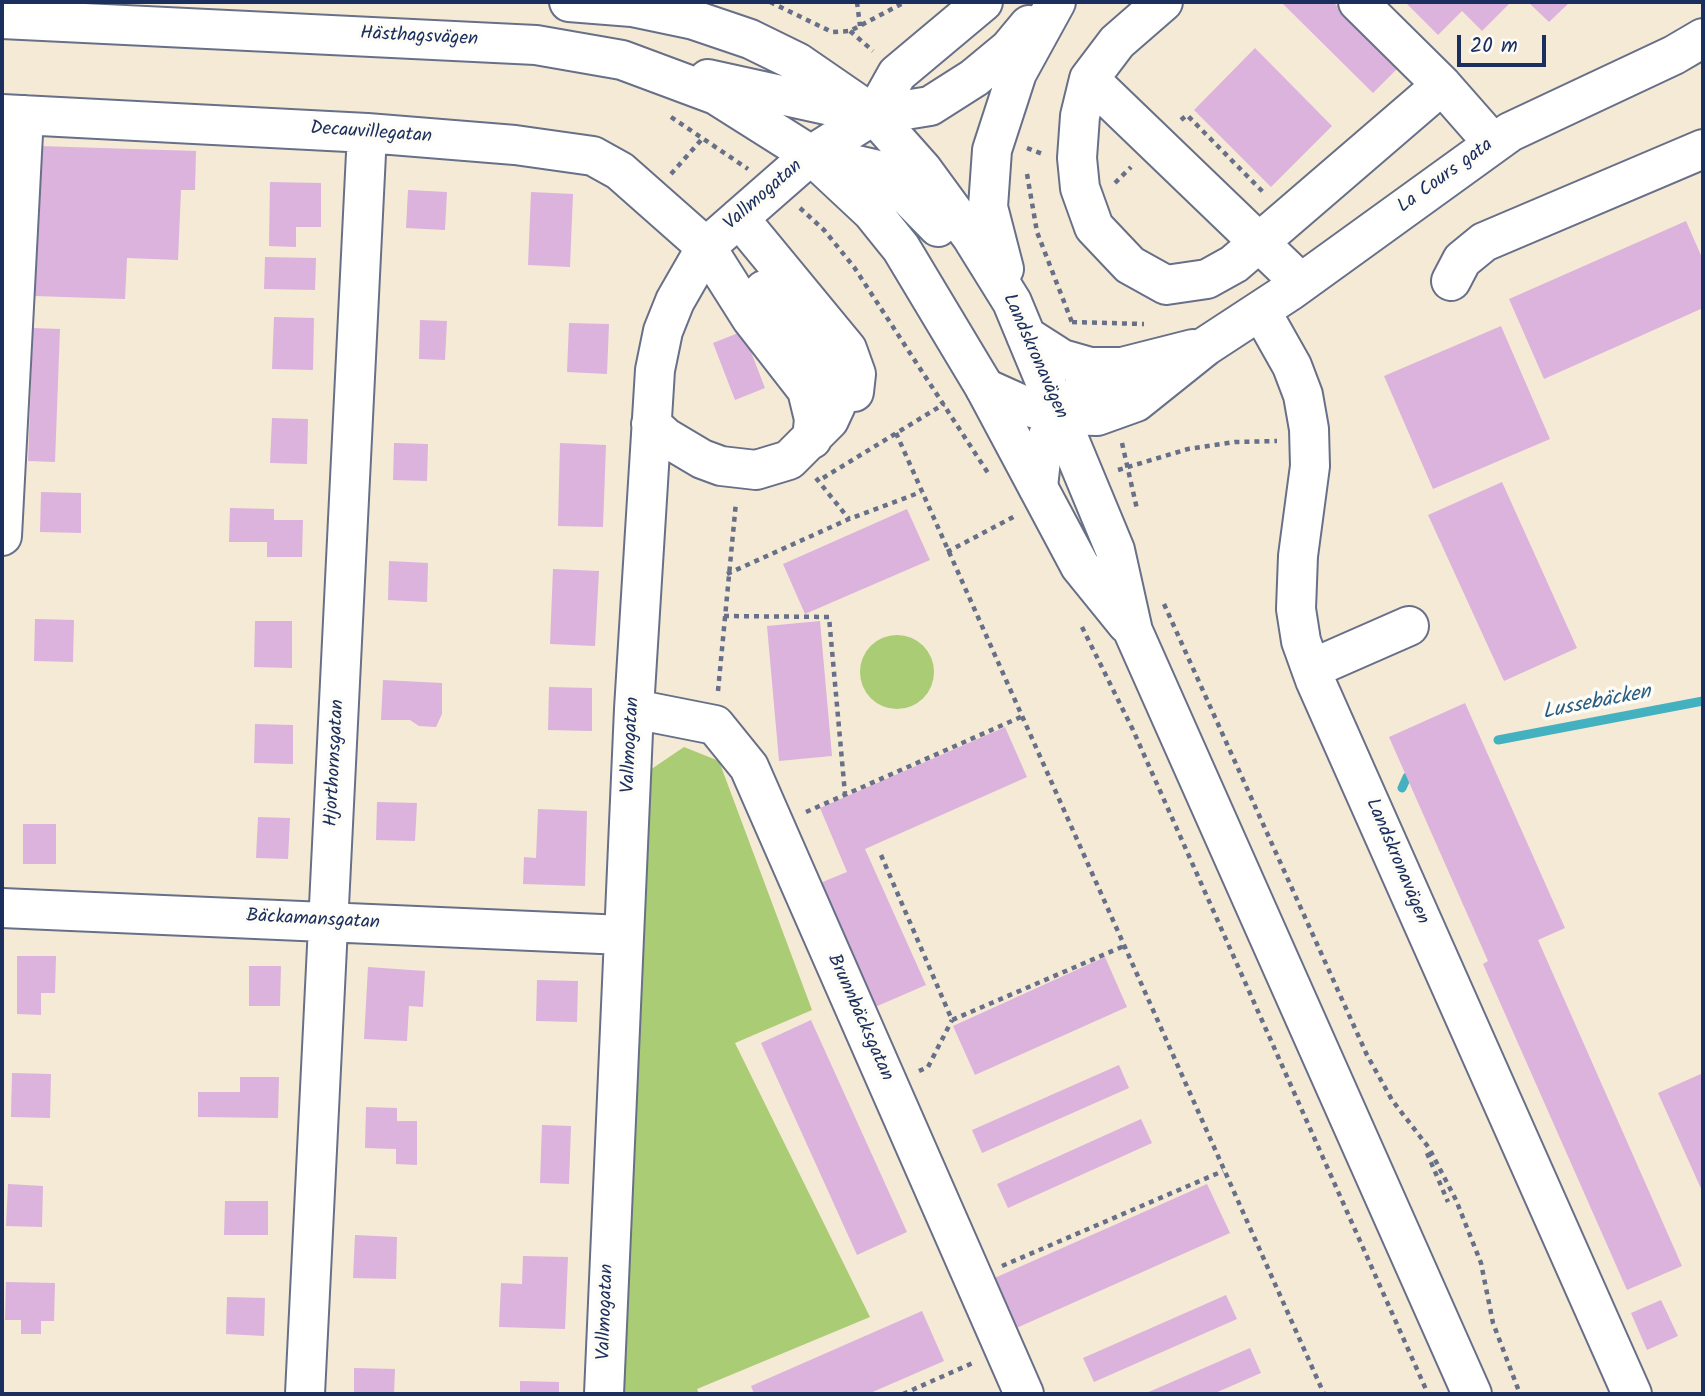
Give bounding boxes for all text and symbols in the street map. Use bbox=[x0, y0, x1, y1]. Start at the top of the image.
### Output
scale bar bbox=[1460, 21, 1549, 65]
street label: Hästhagsvägen bbox=[359, 24, 479, 52]
text: 20 m bbox=[1470, 30, 1518, 63]
street label: Decauvillegatan bbox=[309, 118, 433, 150]
street label: La Cours gata bbox=[1394, 135, 1498, 219]
street label: Vallmogatan bbox=[720, 156, 808, 236]
street label: Landskronavägen bbox=[996, 291, 1072, 423]
water label: Lussebäcken bbox=[1541, 681, 1653, 727]
street label: Vallmogatan bbox=[618, 696, 646, 794]
street label: Hjorthornsgatan bbox=[321, 699, 351, 827]
street label: Landskronavägen bbox=[1359, 796, 1433, 928]
street label: Bäckamansgatan bbox=[246, 906, 380, 936]
street label: Brunnbäcksgatan bbox=[821, 951, 897, 1085]
street label: Vallmogatan bbox=[594, 1263, 620, 1361]

